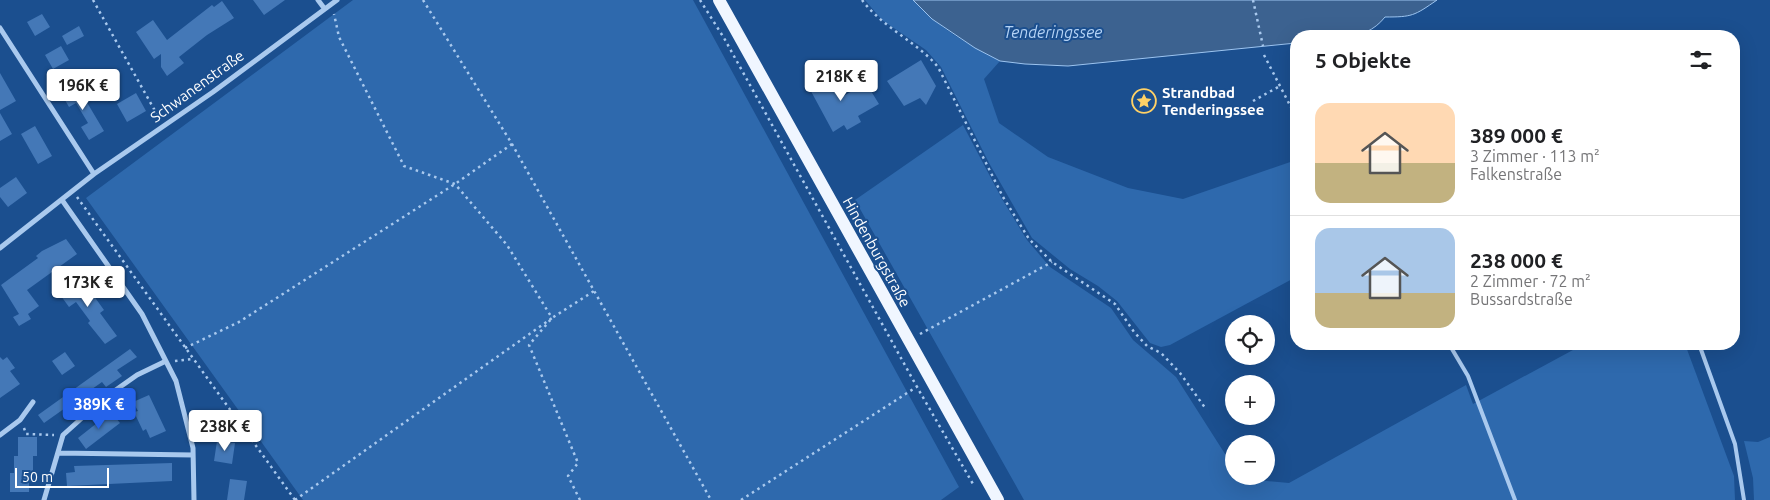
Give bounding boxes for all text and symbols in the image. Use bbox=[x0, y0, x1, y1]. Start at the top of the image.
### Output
water label: Tenderingssee bbox=[1004, 23, 1102, 41]
street label: Schwanenstraße bbox=[147, 46, 247, 126]
icon: filters bbox=[1687, 46, 1715, 74]
text: 5 Objekte bbox=[1315, 48, 1411, 72]
pin: 218K € bbox=[800, 59, 882, 102]
text: 218K € bbox=[816, 67, 866, 85]
pin: 196K € bbox=[42, 68, 124, 111]
text: 196K € bbox=[58, 76, 108, 94]
place label: Strandbad Tenderingssee bbox=[1162, 84, 1264, 118]
place icon: Strandbad Tenderingssee bbox=[1131, 88, 1157, 114]
icon: home bbox=[1355, 123, 1415, 183]
text: 389 000 € bbox=[1470, 123, 1563, 147]
text: 3 Zimmer · 113 m² bbox=[1470, 147, 1600, 165]
text: Falkenstraße bbox=[1470, 165, 1562, 183]
street label: Hindenburgstraße bbox=[840, 194, 914, 310]
icon: home bbox=[1355, 248, 1415, 308]
text: 238 000 € bbox=[1470, 248, 1563, 272]
pin: 173K € bbox=[47, 266, 129, 308]
text: 2 Zimmer · 72 m² bbox=[1470, 272, 1591, 290]
text: 173K € bbox=[63, 273, 113, 291]
text: Bussardstraße bbox=[1470, 290, 1573, 308]
map controls bbox=[1225, 315, 1275, 485]
button: locate bbox=[1225, 315, 1275, 365]
button: + bbox=[1225, 375, 1275, 425]
pin: 389K € bbox=[58, 388, 140, 430]
text: 389K € bbox=[74, 395, 124, 413]
pin: 238K € bbox=[184, 410, 266, 452]
text: 238K € bbox=[200, 417, 250, 435]
button: − bbox=[1225, 435, 1275, 485]
scale bar bbox=[15, 465, 109, 488]
text: 50 m bbox=[22, 469, 53, 485]

